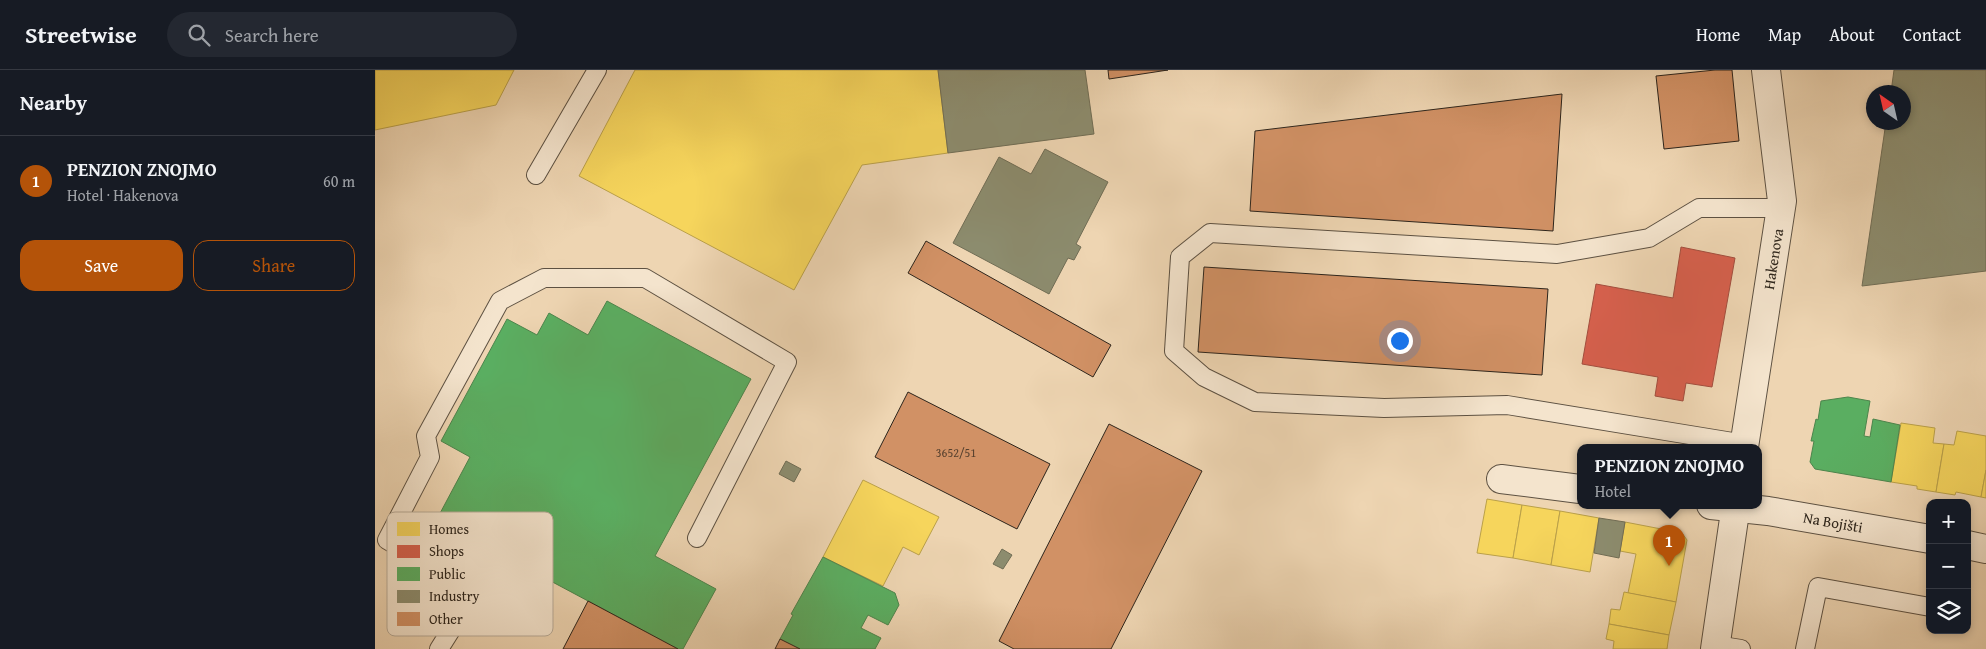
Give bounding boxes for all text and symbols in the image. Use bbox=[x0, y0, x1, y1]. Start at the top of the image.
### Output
search box bbox=[167, 12, 517, 57]
text: Streetwise bbox=[25, 17, 137, 52]
icon: search bbox=[185, 21, 213, 49]
text: Search here bbox=[225, 21, 319, 49]
text: Home bbox=[1696, 21, 1740, 48]
text: Map bbox=[1768, 21, 1801, 48]
text: About bbox=[1829, 21, 1875, 48]
text: Contact bbox=[1903, 21, 1961, 48]
north arrow bbox=[1866, 85, 1911, 130]
text: Nearby bbox=[20, 87, 87, 118]
text: PENZION ZNOJMO bbox=[67, 155, 217, 183]
text: 1 bbox=[32, 169, 40, 193]
text: 60 m bbox=[323, 169, 355, 193]
text: Hotel · Hakenova bbox=[67, 183, 179, 207]
street label: Hakenova bbox=[1758, 227, 1788, 291]
button: Save bbox=[20, 240, 183, 291]
button: Share bbox=[193, 240, 355, 291]
your location bbox=[1387, 328, 1413, 354]
house number: 3652/51 bbox=[936, 444, 976, 461]
popup bbox=[1577, 444, 1762, 509]
text: PENZION ZNOJMO bbox=[1595, 451, 1744, 479]
text: Hotel bbox=[1595, 479, 1631, 503]
map controls bbox=[1926, 499, 1971, 634]
button: + bbox=[1926, 499, 1971, 544]
street label: Na Bojišti bbox=[1802, 506, 1864, 538]
legend bbox=[387, 512, 553, 636]
text: Homes bbox=[429, 519, 469, 539]
pin: 1 bbox=[1653, 525, 1685, 566]
text: Shops bbox=[429, 541, 464, 561]
button: − bbox=[1926, 544, 1971, 589]
text: Public bbox=[429, 564, 465, 584]
text: Industry bbox=[429, 586, 479, 606]
button: layers bbox=[1926, 589, 1971, 634]
text: Other bbox=[429, 609, 463, 629]

